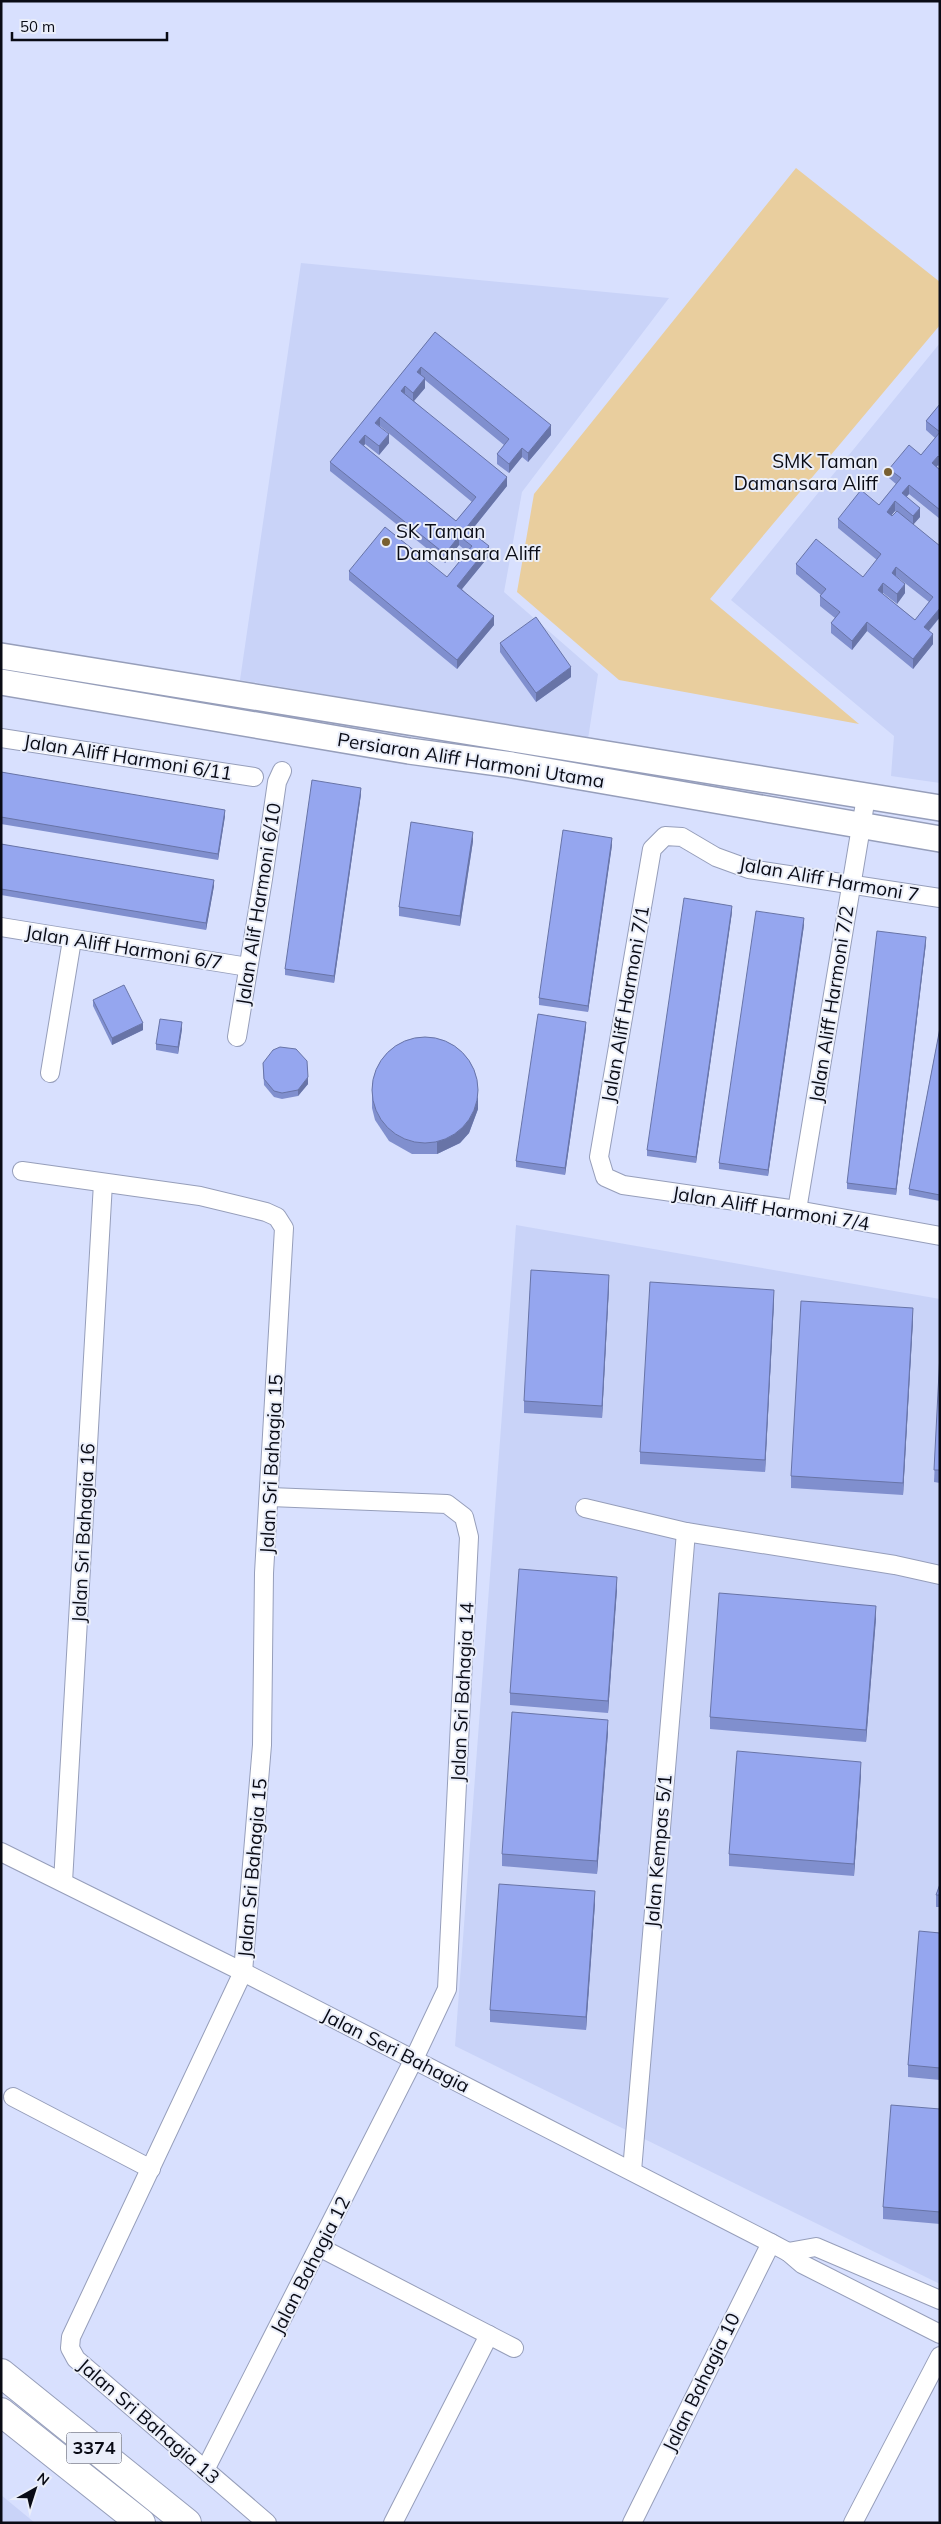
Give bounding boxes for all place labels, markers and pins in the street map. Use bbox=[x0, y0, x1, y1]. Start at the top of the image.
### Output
place label: SMK Taman Damansara Aliff bbox=[734, 449, 879, 495]
marker: SMK Taman Damansara Aliff bbox=[882, 466, 894, 478]
place label: SK Taman Damansara Aliff bbox=[396, 519, 541, 565]
marker: SK Taman Damansara Aliff bbox=[380, 536, 392, 548]

